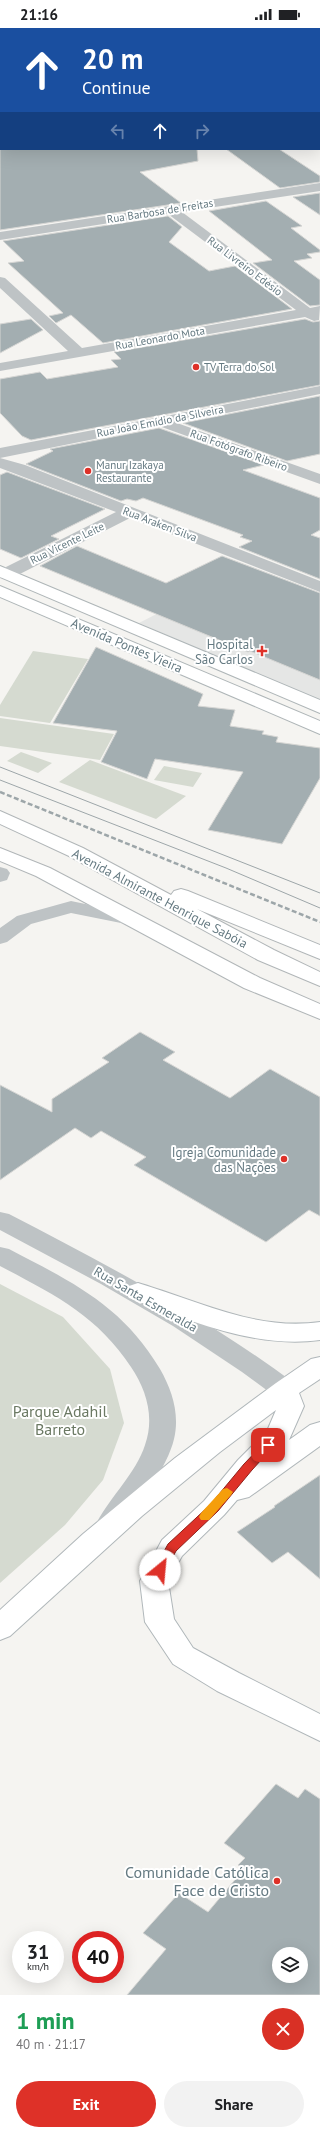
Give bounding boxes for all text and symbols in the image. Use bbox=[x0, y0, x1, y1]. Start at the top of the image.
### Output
text: 21:16 bbox=[20, 5, 58, 24]
text: 20 m bbox=[82, 40, 143, 77]
icon: ahead bbox=[16, 44, 68, 96]
text: Continue bbox=[82, 76, 151, 99]
icon: left bbox=[107, 120, 129, 142]
icon: ahead bbox=[149, 120, 171, 142]
icon: right bbox=[191, 120, 213, 142]
street label: Rua Barbosa de Freitas bbox=[106, 196, 215, 226]
street label: Rua Livreiro Edésio bbox=[205, 233, 285, 299]
street label: Rua Leonardo Mota bbox=[114, 323, 206, 353]
place label: TV Terra do Sol bbox=[204, 360, 275, 374]
marker: TV Terra do Sol bbox=[191, 362, 201, 372]
street label: Rua João Emídio da Silveira bbox=[95, 402, 225, 440]
street label: Rua Fotógrafo Ribeiro bbox=[188, 426, 290, 474]
place label: Manur Izakaya Restaurante bbox=[96, 458, 164, 485]
marker: Manur Izakaya Restaurante bbox=[83, 466, 93, 476]
street label: Rua Araken Silva bbox=[121, 503, 199, 545]
street label: Rua Vicente Leite bbox=[28, 519, 107, 567]
street label: Avenida Pontes Vieira bbox=[68, 614, 185, 677]
place label: Hospital São Carlos bbox=[195, 636, 253, 668]
marker: Hospital São Carlos bbox=[256, 645, 268, 657]
street label: Avenida Almirante Henrique Sabóia bbox=[69, 845, 250, 952]
place label: Igreja Comunidade das Nações bbox=[172, 1144, 276, 1176]
marker: Igreja Comunidade das Nações bbox=[279, 1154, 289, 1164]
street label: Rua Santa Esmeralda bbox=[91, 1263, 201, 1336]
park label: Parque Adahil Barreto bbox=[13, 1401, 108, 1439]
pin bbox=[251, 1428, 285, 1462]
icon: arrive bbox=[257, 1434, 279, 1456]
position arrow bbox=[139, 1549, 181, 1591]
place label: Comunidade Católica Face de Cristo bbox=[125, 1862, 269, 1900]
marker: Comunidade Católica Face de Cristo bbox=[272, 1876, 282, 1886]
speed limit sign: 40 bbox=[72, 1931, 124, 1983]
text: 31 bbox=[27, 1939, 49, 1965]
map controls bbox=[272, 1947, 308, 1983]
button: layers bbox=[272, 1947, 308, 1983]
text: km/h bbox=[27, 1960, 49, 1973]
text: 1 min bbox=[16, 2005, 75, 2036]
button: close bbox=[262, 2008, 304, 2050]
text: 40 m · 21:17 bbox=[16, 2036, 86, 2053]
button: Exit bbox=[16, 2081, 156, 2127]
button: Share bbox=[164, 2081, 304, 2127]

